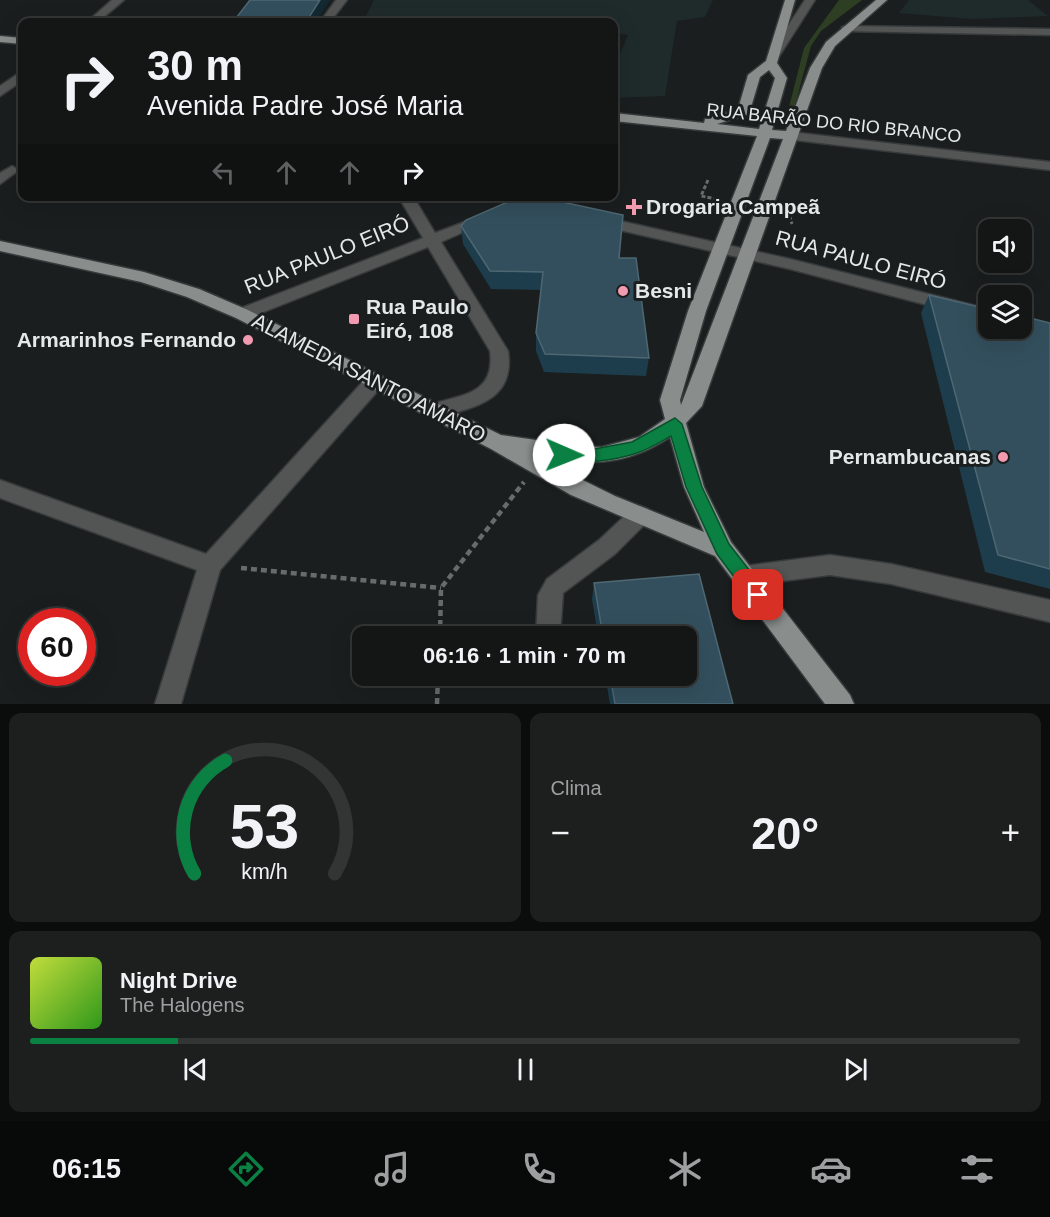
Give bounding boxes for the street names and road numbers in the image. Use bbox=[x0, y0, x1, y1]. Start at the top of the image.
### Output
street label: RUA BARÃO DO RIO BRANCO bbox=[706, 99, 962, 146]
street label: RUA PAULO EIRÓ bbox=[241, 211, 413, 298]
street label: RUA PAULO EIRÓ bbox=[773, 226, 949, 293]
street label: ALAMEDA SANTO AMARO bbox=[249, 309, 490, 447]

